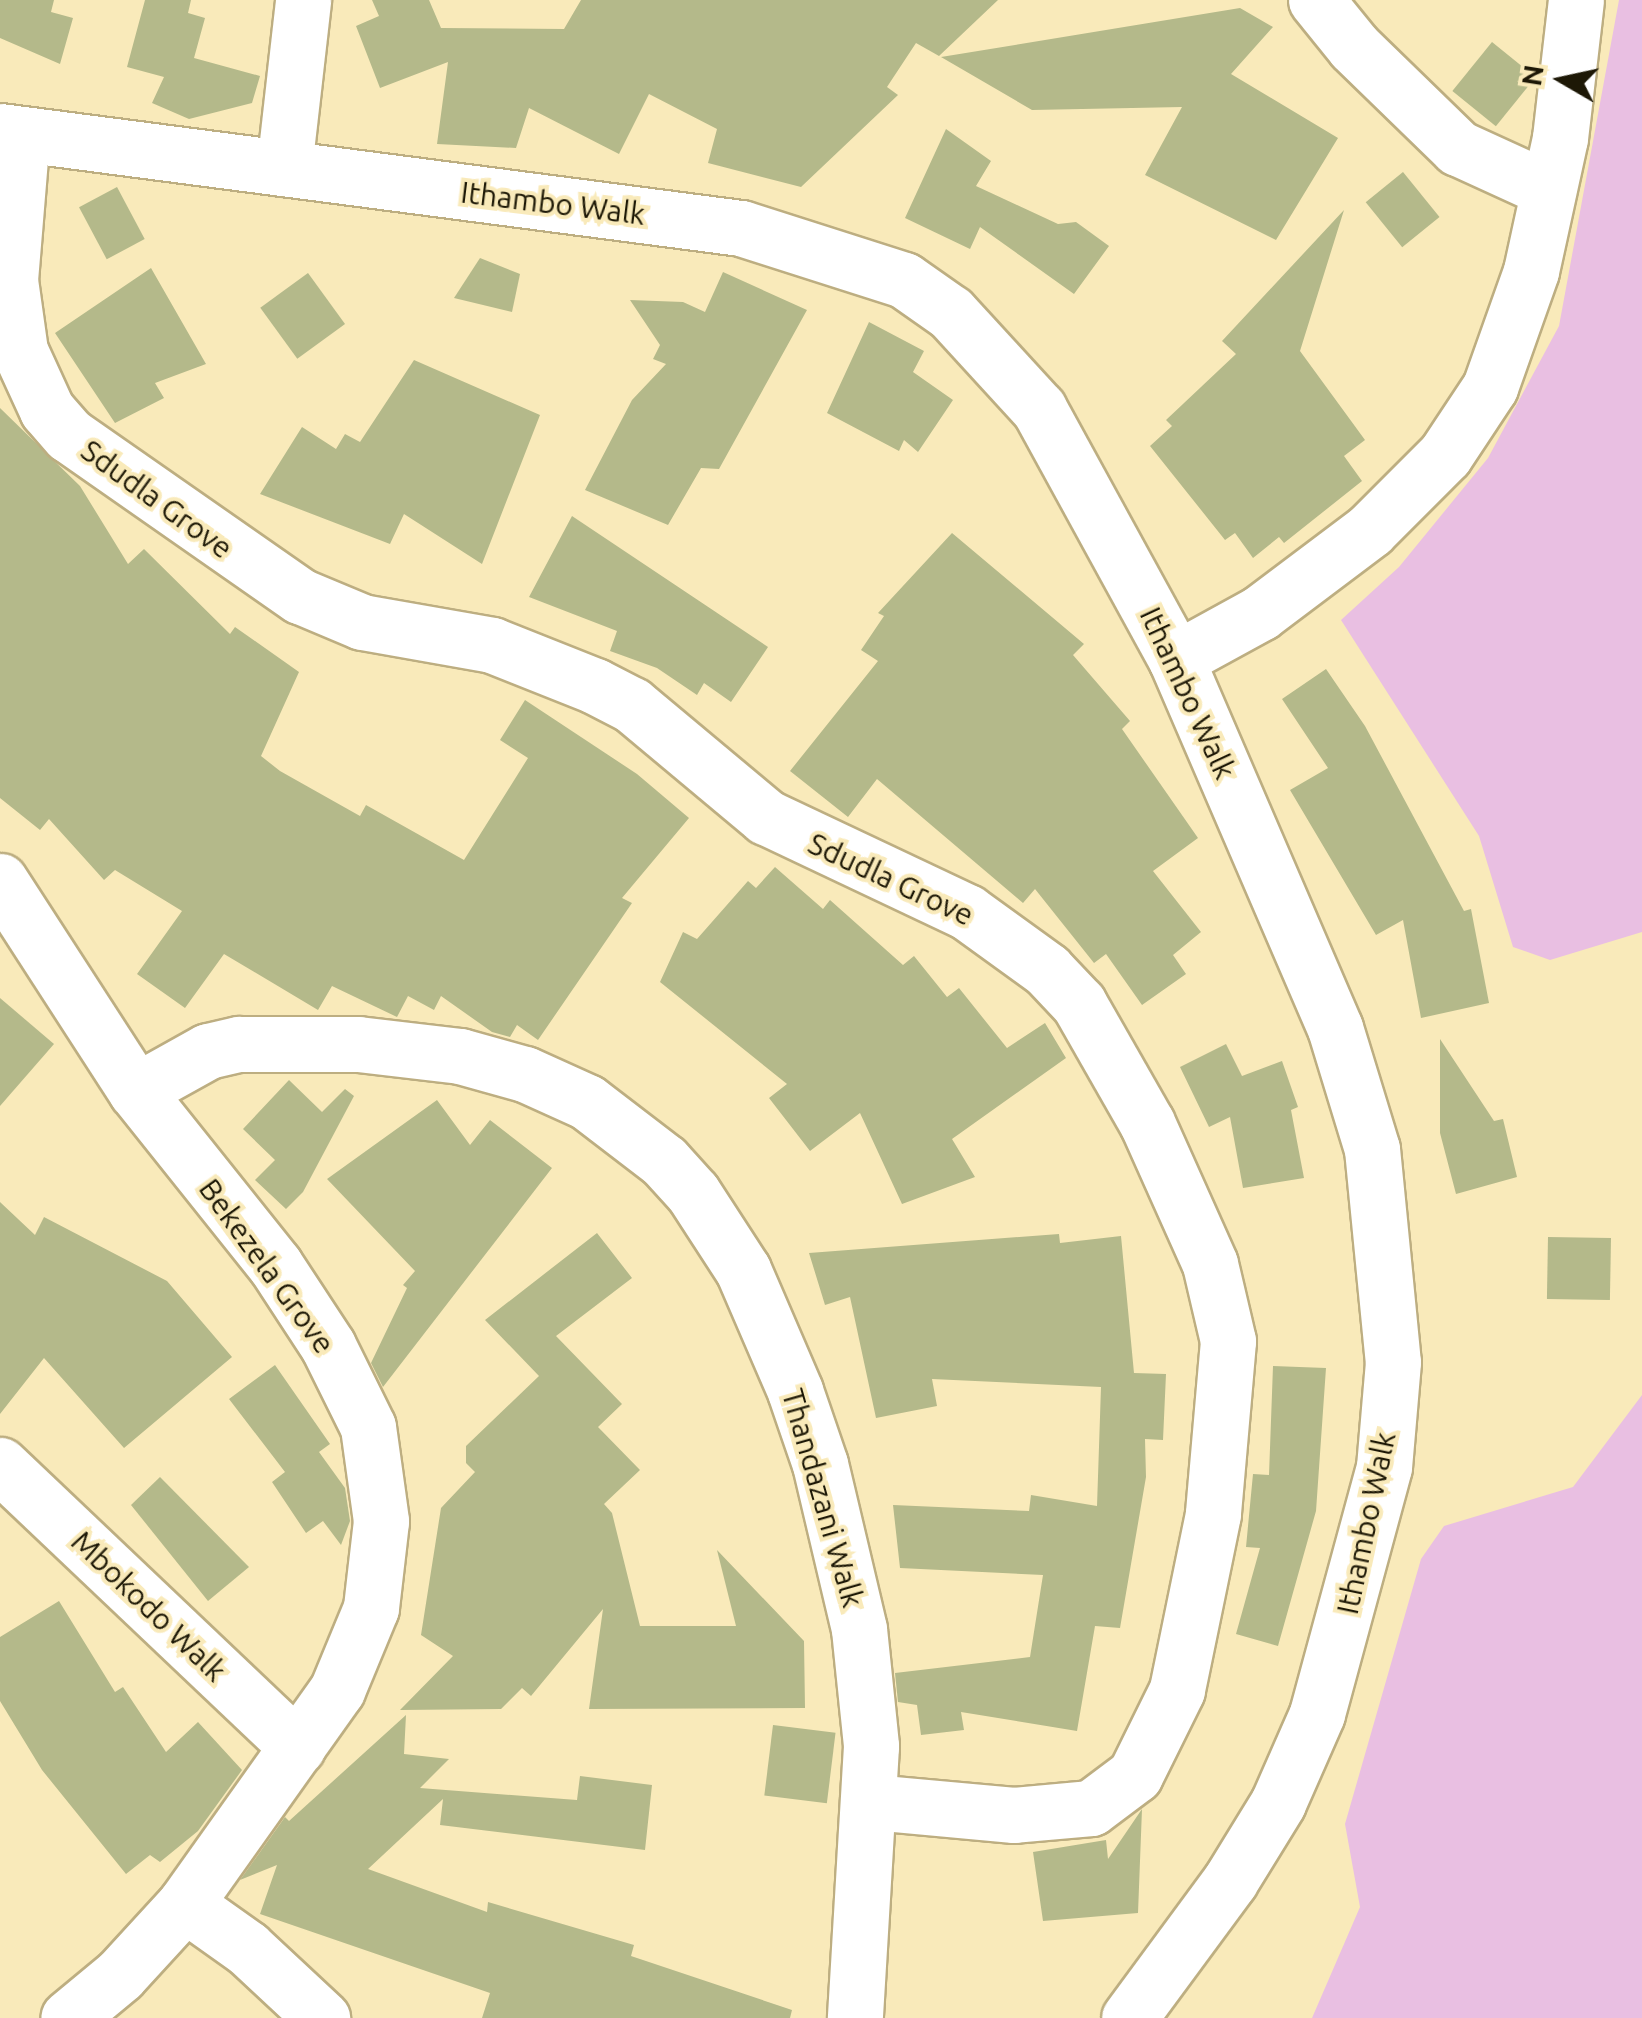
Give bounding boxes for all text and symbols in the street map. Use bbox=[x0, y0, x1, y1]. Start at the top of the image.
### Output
north arrow bbox=[1512, 30, 1612, 130]
text: N bbox=[1515, 62, 1549, 88]
street label: Ithambo Walk bbox=[459, 174, 647, 232]
street label: Sdudla Grove bbox=[74, 432, 240, 566]
street label: Ithambo Walk bbox=[1132, 601, 1244, 785]
street label: Sdudla Grove bbox=[803, 825, 979, 933]
street label: Bekezela Grove bbox=[192, 1172, 342, 1360]
street label: Thandazani Walk bbox=[775, 1385, 871, 1611]
street label: Ithambo Walk bbox=[1329, 1429, 1403, 1617]
street label: Mbokodo Walk bbox=[64, 1523, 234, 1689]

